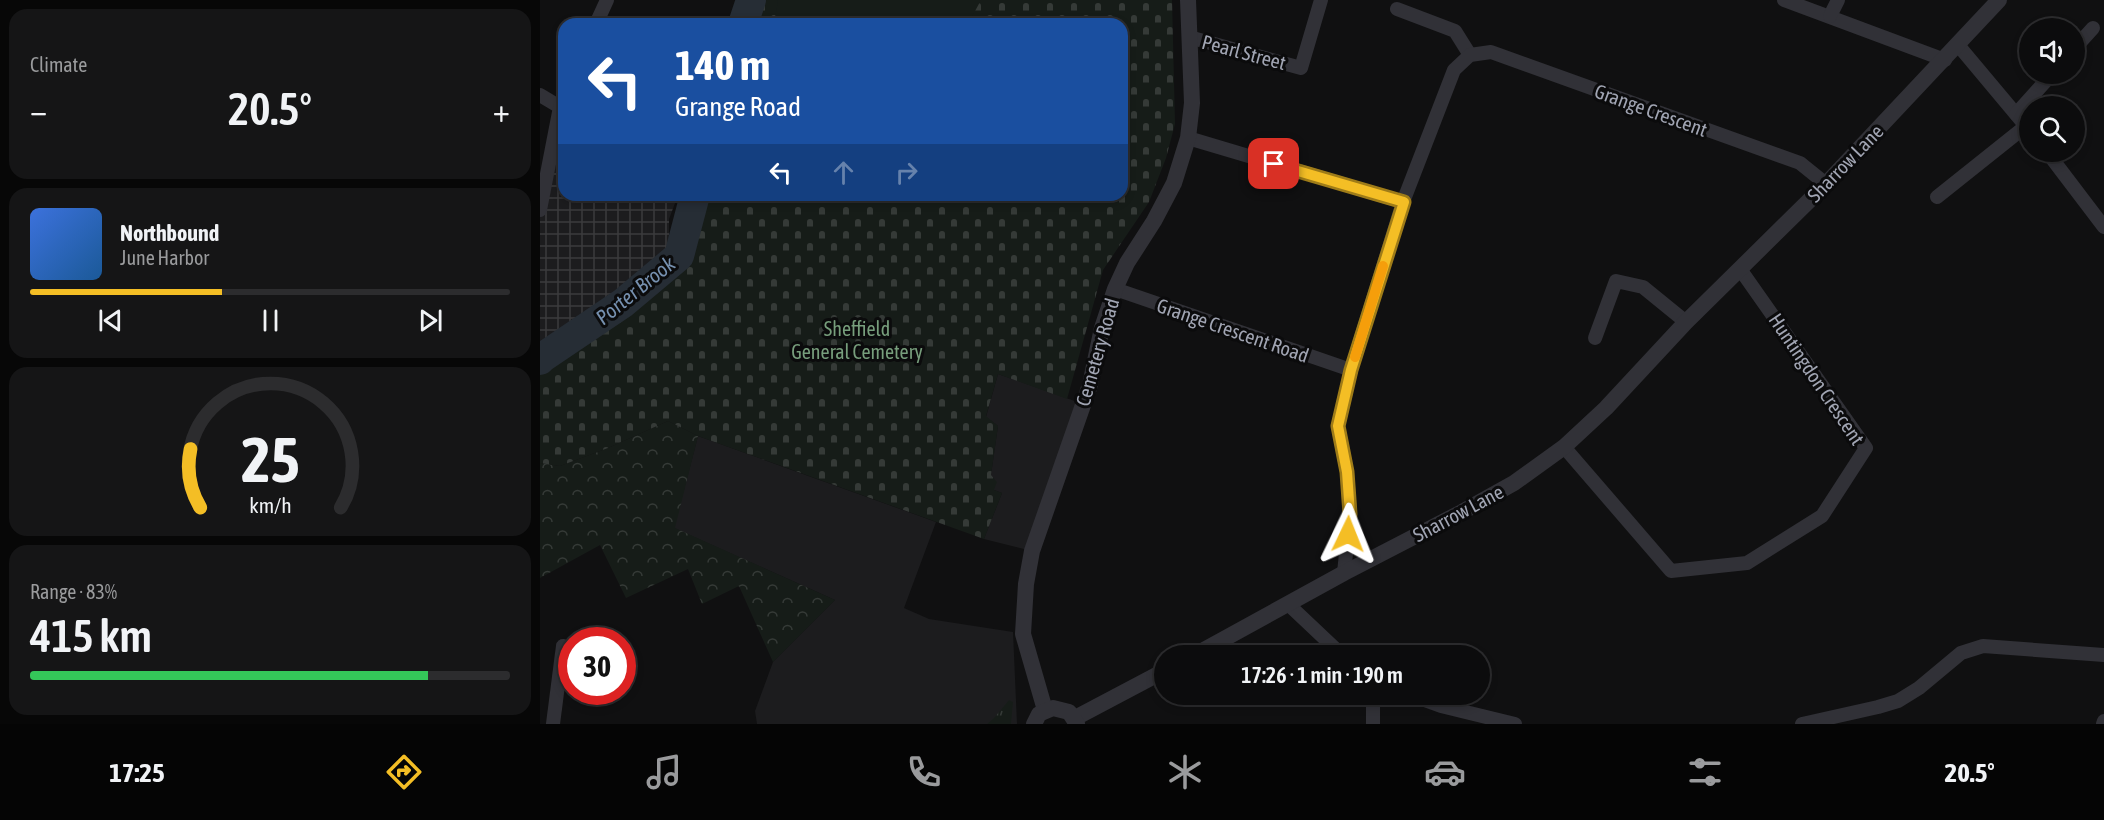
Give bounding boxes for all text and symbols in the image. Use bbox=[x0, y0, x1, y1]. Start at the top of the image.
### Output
map controls bbox=[2019, 18, 2085, 162]
button: sound bbox=[2019, 18, 2085, 84]
street label: Pearl Street bbox=[1200, 30, 1289, 74]
text: 140 m bbox=[675, 41, 770, 89]
icon: left bbox=[576, 42, 654, 120]
text: Climate bbox=[30, 53, 87, 76]
street label: Grange Crescent bbox=[1592, 79, 1711, 141]
text: 20.5° bbox=[228, 83, 312, 135]
text: − bbox=[30, 91, 47, 129]
text: + bbox=[493, 91, 510, 129]
text: Grange Road bbox=[675, 91, 801, 122]
button: search bbox=[2019, 96, 2085, 162]
street label: Sharrow Lane bbox=[1802, 119, 1888, 207]
pin bbox=[1248, 138, 1299, 189]
icon: arrive bbox=[1257, 147, 1290, 180]
icon: left bbox=[764, 156, 797, 189]
icon: ahead bbox=[827, 156, 860, 189]
icon: right bbox=[890, 156, 923, 189]
text: Northbound bbox=[120, 220, 219, 246]
text: June Harbor bbox=[120, 246, 209, 269]
water label: Porter Brook bbox=[591, 250, 680, 329]
street label: Grange Crescent Road bbox=[1154, 293, 1312, 367]
street label: Cemetery Road bbox=[1071, 295, 1123, 409]
icon: previous bbox=[94, 304, 127, 337]
icon: pause bbox=[254, 304, 287, 337]
icon: next bbox=[414, 304, 447, 337]
street label: Huntingdon Crescent bbox=[1765, 309, 1870, 449]
park label: Sheffield General Cemetery bbox=[791, 317, 923, 363]
text: 25 bbox=[241, 425, 299, 496]
street label: Sharrow Lane bbox=[1409, 480, 1507, 546]
text: km/h bbox=[249, 494, 291, 519]
position arrow bbox=[1316, 502, 1380, 566]
text: Range · 83% bbox=[30, 580, 117, 603]
text: 415 km bbox=[30, 610, 152, 662]
speed limit sign: 30 bbox=[558, 627, 636, 705]
text: 17:26 · 1 min · 190 m bbox=[1241, 662, 1403, 688]
icon: directions bbox=[383, 751, 425, 793]
icon: music bbox=[643, 751, 685, 793]
icon: phone bbox=[903, 751, 945, 793]
icon: climate bbox=[1164, 751, 1206, 793]
icon: car bbox=[1424, 751, 1466, 793]
icon: filters bbox=[1684, 751, 1726, 793]
text: 17:25 bbox=[109, 757, 165, 788]
text: 20.5° bbox=[1944, 757, 1995, 788]

